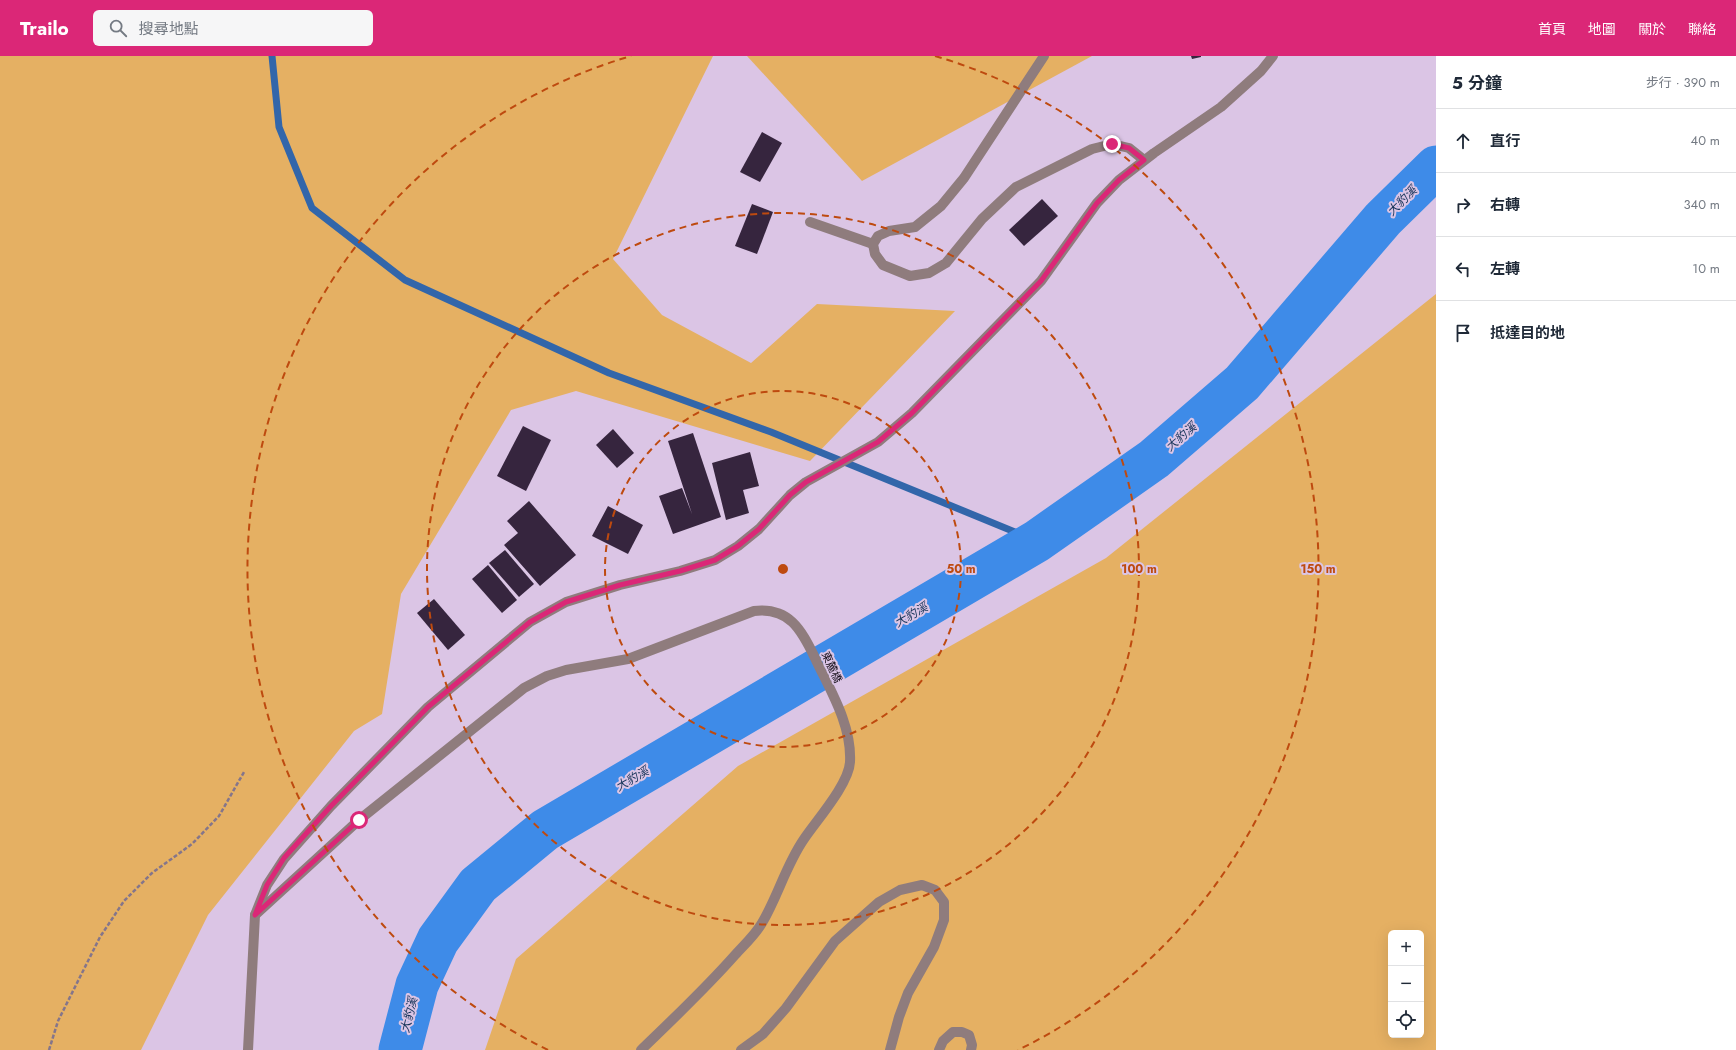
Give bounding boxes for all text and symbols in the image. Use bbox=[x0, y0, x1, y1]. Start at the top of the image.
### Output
search box bbox=[93, 10, 373, 46]
text: Trailo bbox=[20, 15, 69, 42]
icon: search bbox=[107, 17, 129, 39]
text: 搜尋地點 bbox=[139, 18, 199, 40]
text: 首頁 bbox=[1538, 19, 1566, 39]
text: 地圖 bbox=[1588, 19, 1616, 39]
text: 關於 bbox=[1638, 19, 1666, 39]
text: 聯絡 bbox=[1688, 19, 1716, 39]
text: 5 分鐘 bbox=[1452, 71, 1502, 95]
text: 步行 · 390 m bbox=[1646, 73, 1720, 92]
icon: ahead bbox=[1452, 130, 1474, 152]
text: 直行 bbox=[1490, 130, 1520, 152]
text: 40 m bbox=[1691, 131, 1720, 150]
route end bbox=[1103, 135, 1121, 153]
water label: 大豹溪 bbox=[1383, 180, 1423, 220]
icon: right bbox=[1452, 194, 1474, 216]
text: 右轉 bbox=[1490, 194, 1520, 216]
text: 340 m bbox=[1683, 195, 1720, 214]
icon: left bbox=[1452, 258, 1474, 280]
text: 左轉 bbox=[1490, 258, 1520, 280]
text: 10 m bbox=[1692, 259, 1720, 278]
icon: arrive bbox=[1452, 322, 1474, 344]
text: 抵達目的地 bbox=[1490, 322, 1565, 344]
water label: 大豹溪 bbox=[1162, 417, 1202, 456]
text: 50 m bbox=[946, 560, 976, 578]
text: 100 m bbox=[1121, 560, 1157, 578]
text: 150 m bbox=[1300, 560, 1336, 578]
centre of rings bbox=[776, 562, 790, 576]
water label: 大豹溪 bbox=[891, 597, 933, 632]
street label: 東麓橋 bbox=[818, 649, 846, 685]
water label: 大豹溪 bbox=[612, 761, 654, 796]
route start bbox=[350, 811, 368, 829]
map controls bbox=[1388, 930, 1424, 1038]
button: + bbox=[1388, 930, 1424, 966]
button: − bbox=[1388, 966, 1424, 1002]
water label: 大豹溪 bbox=[396, 993, 423, 1035]
button: locate bbox=[1388, 1002, 1424, 1038]

